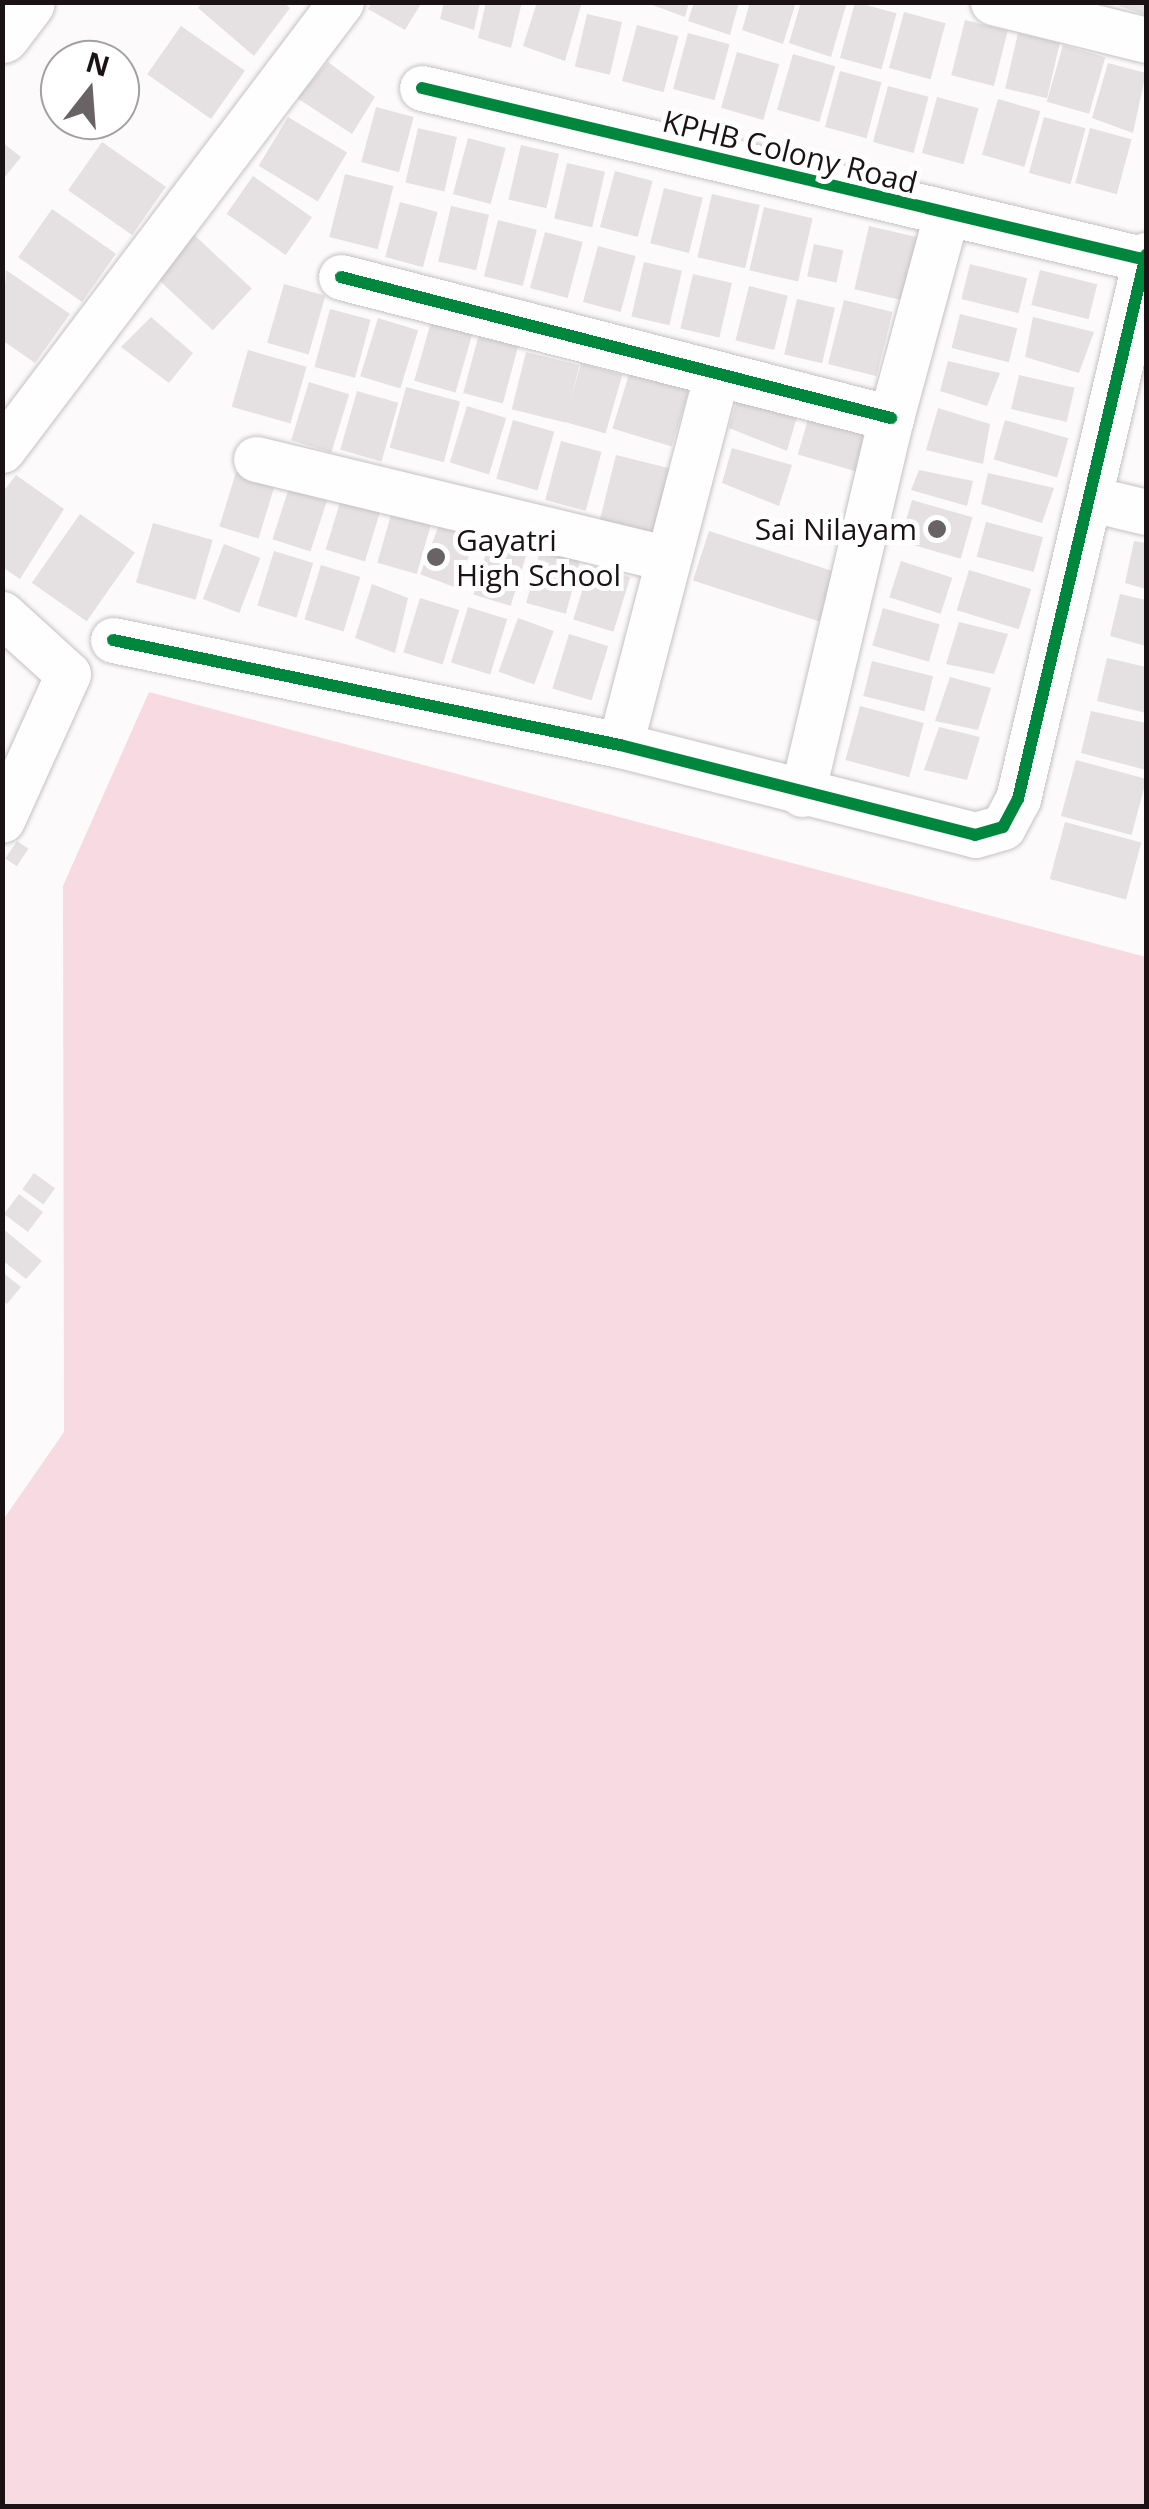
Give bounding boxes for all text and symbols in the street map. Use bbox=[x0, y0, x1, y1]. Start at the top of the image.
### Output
north arrow bbox=[40, 40, 140, 140]
text: N bbox=[82, 42, 115, 85]
street label: KPHB Colony Road bbox=[659, 103, 921, 201]
place label: Sai Nilayam bbox=[755, 511, 917, 547]
marker: Sai Nilayam bbox=[926, 518, 948, 540]
place label: Gayatri High School bbox=[456, 522, 621, 592]
marker: Gayatri High School bbox=[425, 546, 447, 568]

